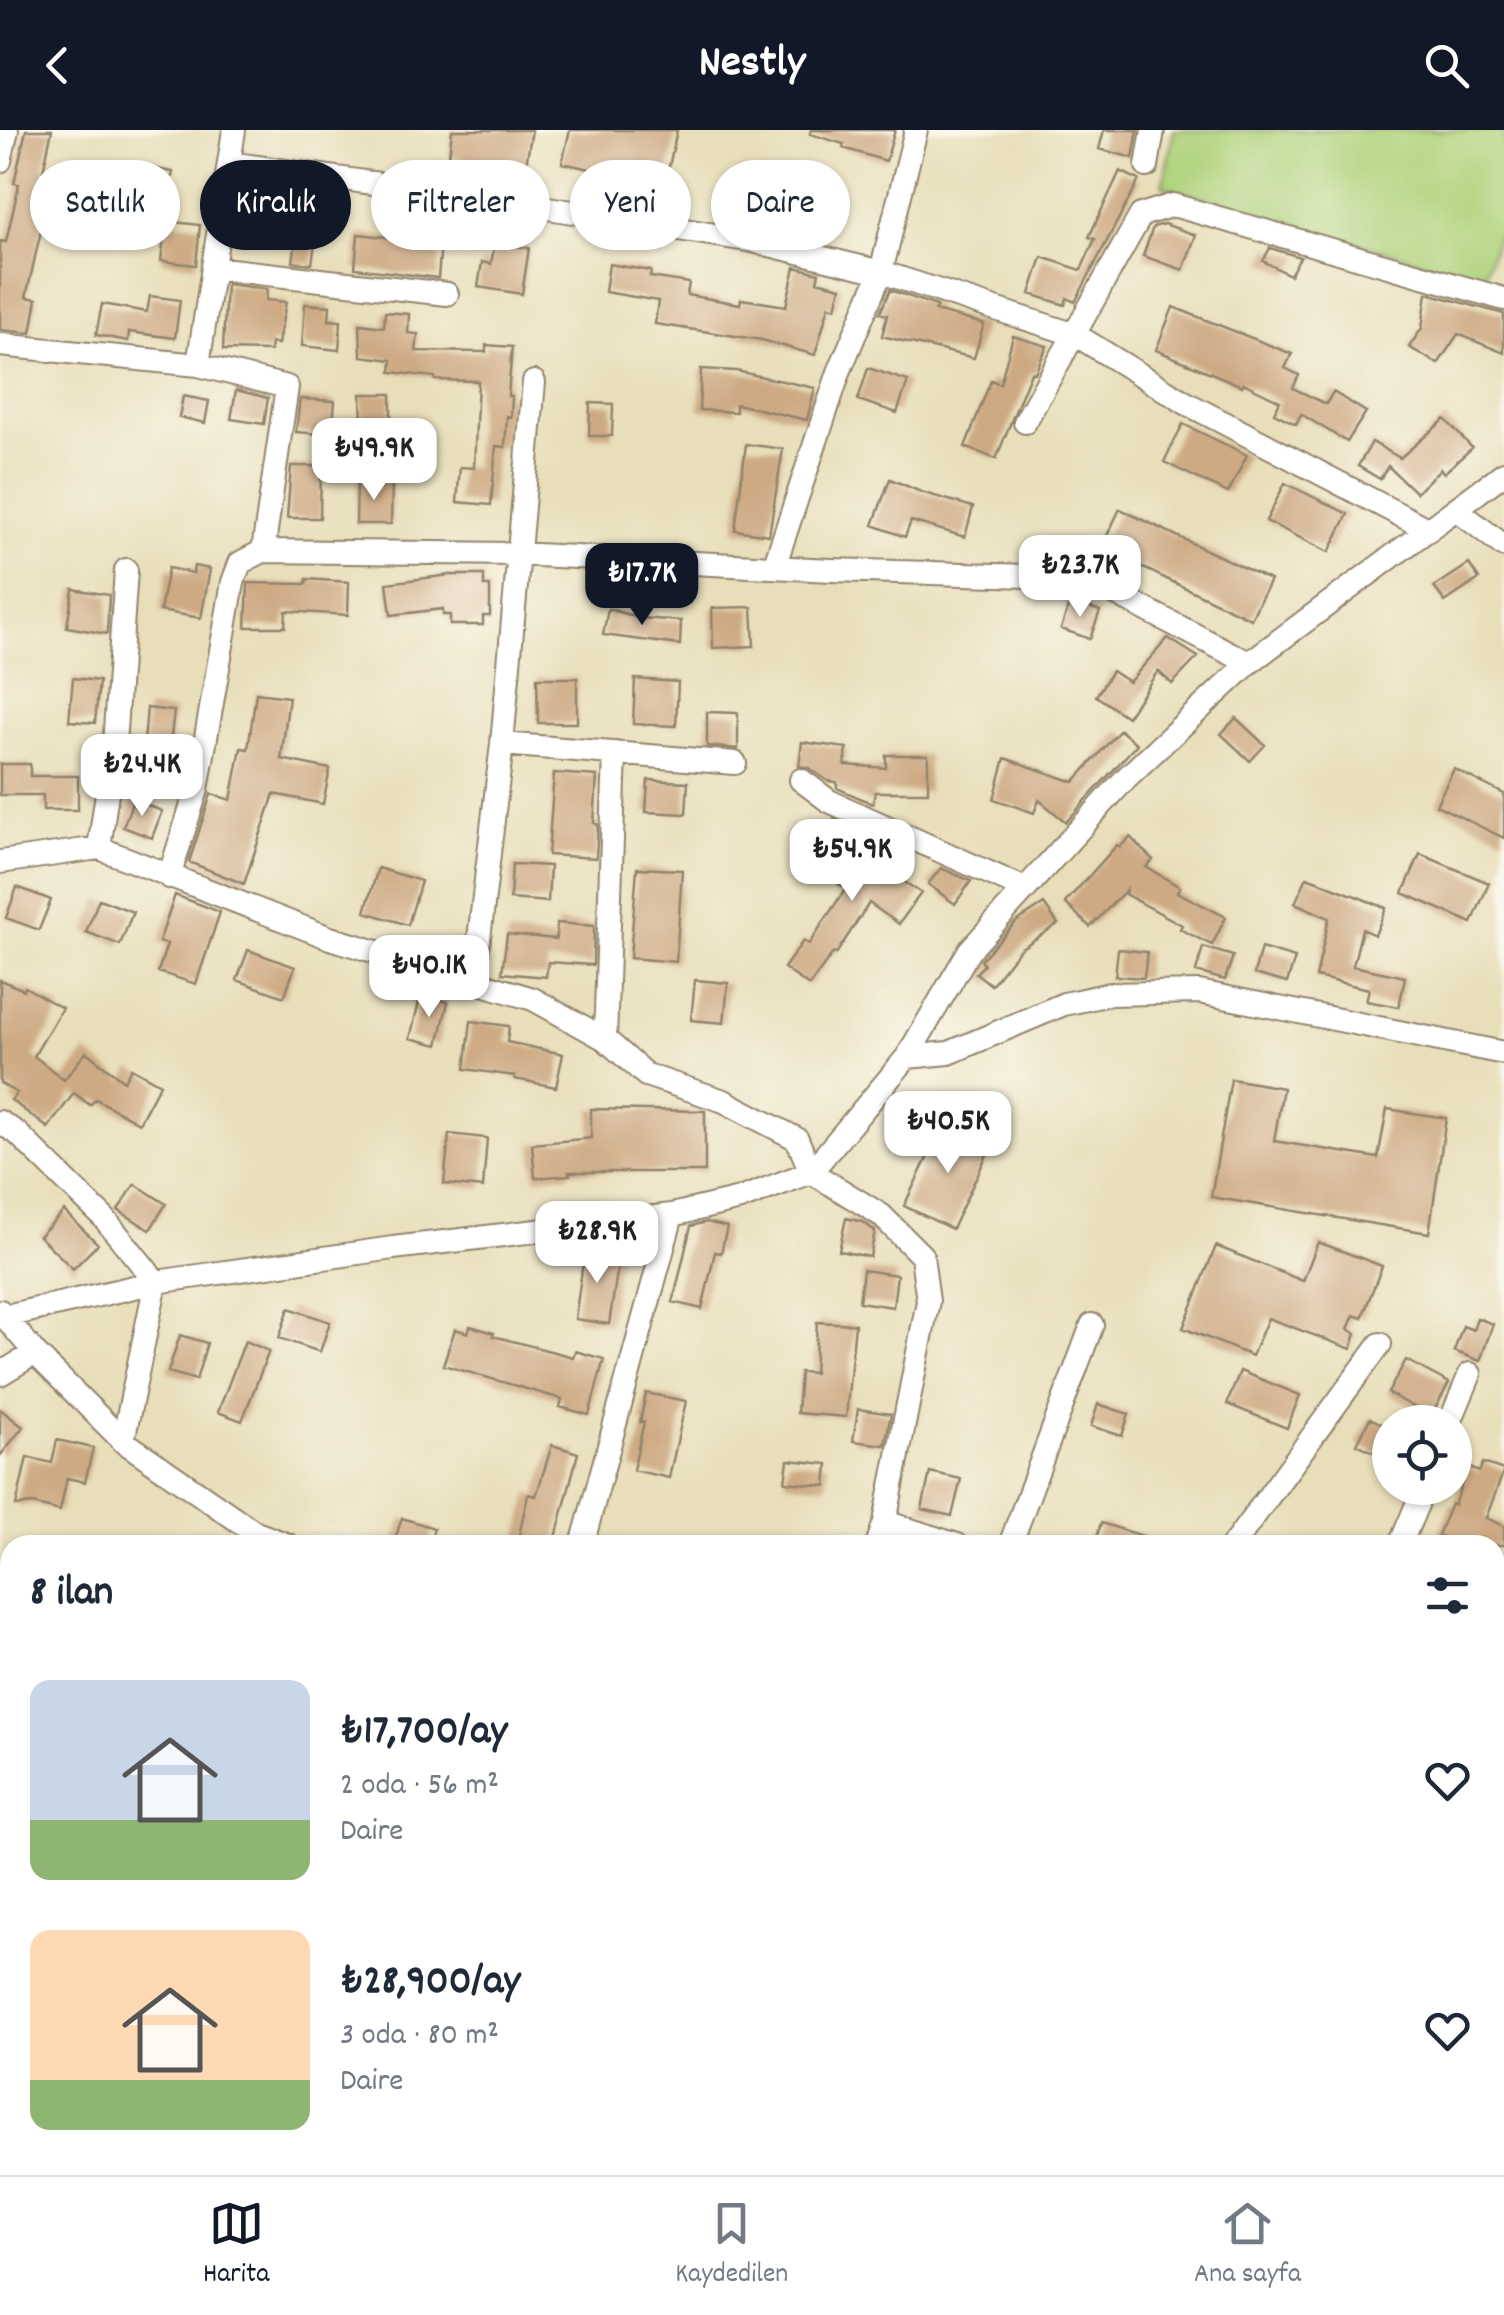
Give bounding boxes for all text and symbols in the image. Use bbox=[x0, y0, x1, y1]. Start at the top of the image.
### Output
text: Nestly bbox=[699, 33, 805, 97]
icon: back bbox=[30, 38, 85, 93]
icon: search bbox=[1419, 38, 1474, 93]
chip: Satılık bbox=[30, 160, 180, 250]
chip: Kiralık bbox=[200, 160, 351, 250]
chip: Filtreler bbox=[371, 160, 550, 250]
chip: Yeni bbox=[570, 160, 691, 250]
chip: Daire bbox=[711, 160, 850, 250]
pin: ₺49.9K bbox=[293, 418, 455, 503]
text: ₺49.9K bbox=[334, 427, 414, 473]
pin: ₺23.7K bbox=[999, 535, 1161, 620]
pin: ₺17.7K bbox=[561, 543, 723, 628]
text: ₺23.7K bbox=[1041, 544, 1119, 590]
text: ₺17.7K bbox=[607, 552, 677, 598]
pin: ₺24.4K bbox=[61, 734, 223, 819]
text: ₺24.4K bbox=[103, 743, 181, 789]
pin: ₺54.9K bbox=[771, 819, 933, 904]
text: ₺54.9K bbox=[812, 828, 892, 874]
pin: ₺40.1K bbox=[348, 935, 510, 1020]
text: ₺40.1K bbox=[391, 944, 467, 990]
pin: ₺40.5K bbox=[867, 1091, 1029, 1176]
text: ₺40.5K bbox=[906, 1100, 990, 1146]
pin: ₺28.9K bbox=[516, 1201, 678, 1286]
text: ₺28.9K bbox=[557, 1210, 637, 1256]
map controls bbox=[1372, 1405, 1472, 1505]
button: locate bbox=[1372, 1405, 1472, 1505]
text: 8 ilan bbox=[30, 1565, 113, 1625]
icon: filters bbox=[1420, 1568, 1475, 1623]
text: ₺17,700/ay bbox=[340, 1704, 507, 1764]
icon: home bbox=[110, 1720, 230, 1840]
icon: heart bbox=[1420, 1753, 1475, 1808]
text: 2 oda · 56 m² bbox=[340, 1764, 499, 1810]
text: Daire bbox=[340, 1810, 403, 1856]
text: ₺28,900/ay bbox=[340, 1954, 520, 2014]
icon: home bbox=[110, 1970, 230, 2090]
icon: heart bbox=[1420, 2003, 1475, 2058]
text: 3 oda · 80 m² bbox=[340, 2014, 499, 2060]
text: Daire bbox=[340, 2060, 403, 2106]
tab: Harita bbox=[203, 2196, 269, 2296]
tab: Kaydedilen bbox=[675, 2196, 788, 2296]
tab: Ana sayfa bbox=[1194, 2196, 1301, 2296]

